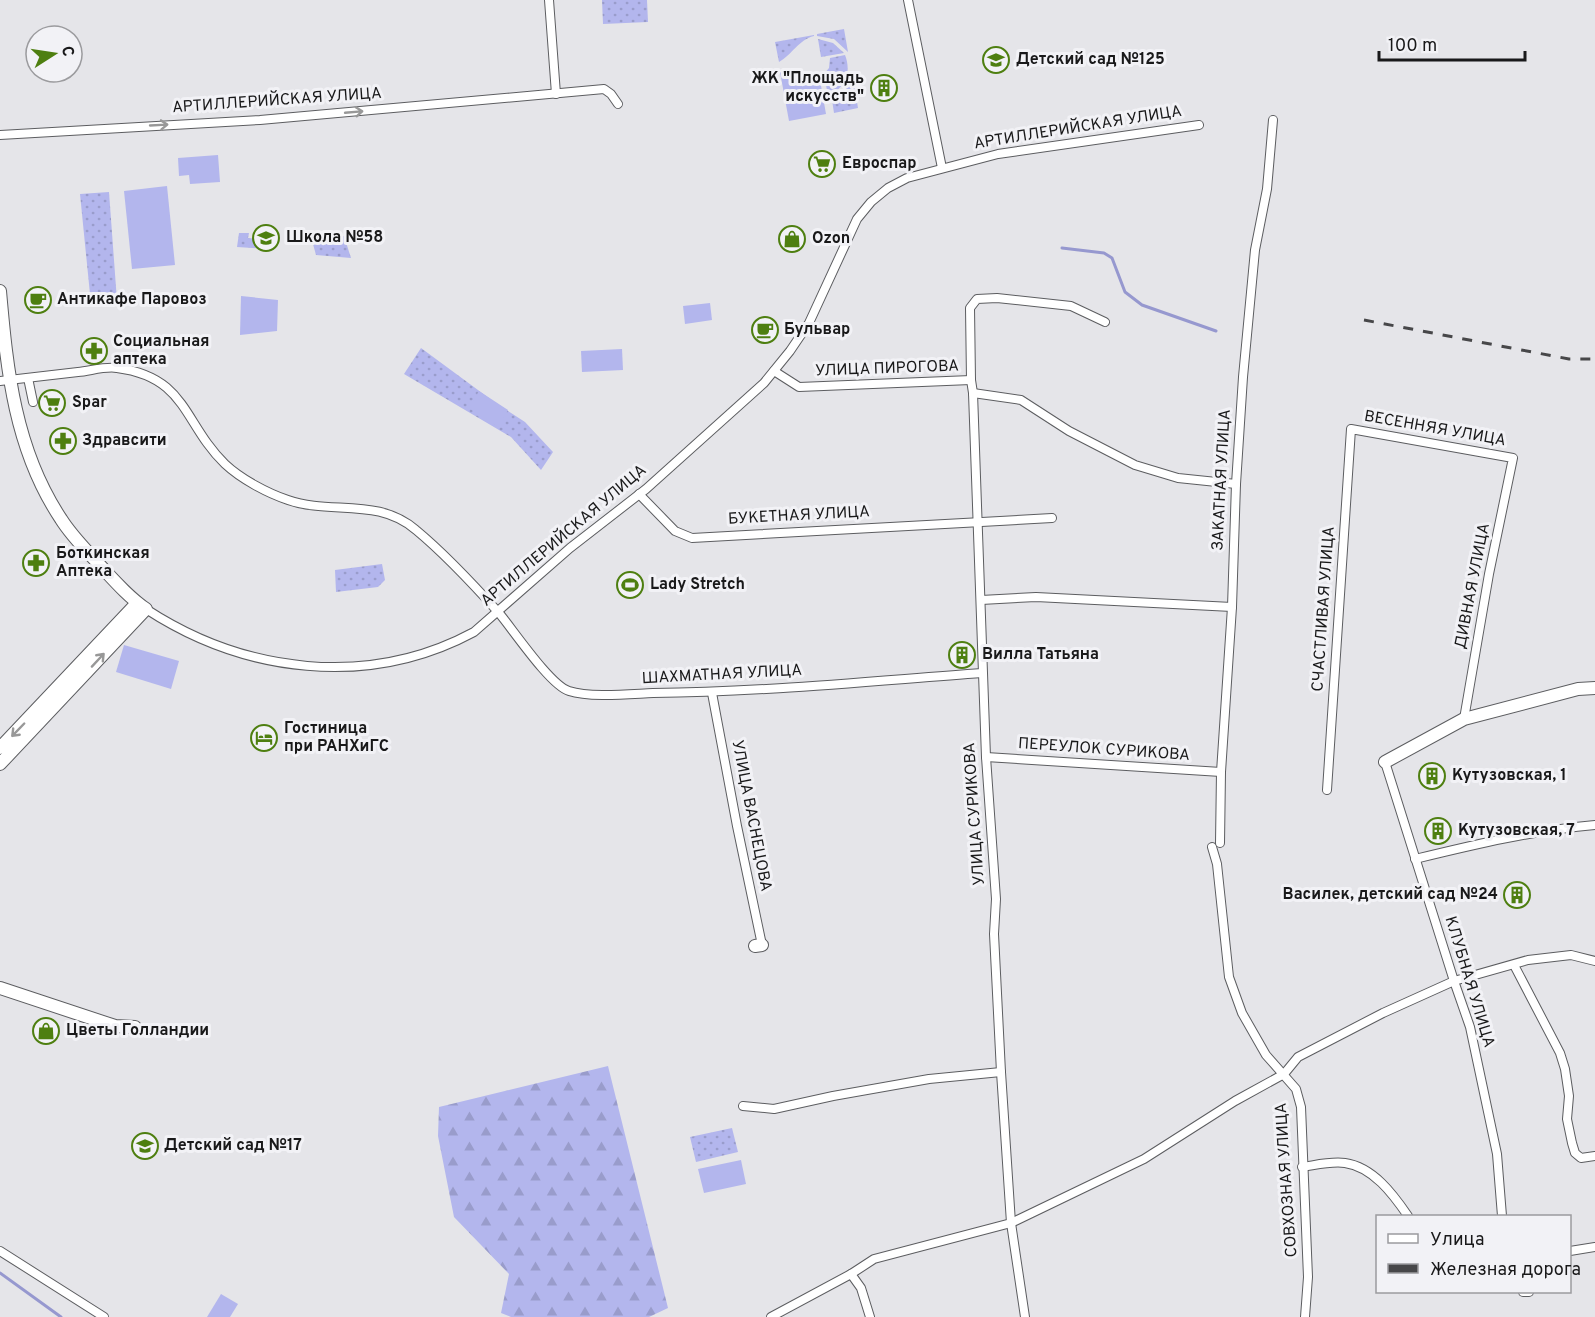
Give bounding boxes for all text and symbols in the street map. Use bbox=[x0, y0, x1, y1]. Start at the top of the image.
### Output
north arrow bbox=[24, 24, 84, 84]
scale bar bbox=[1379, 24, 1524, 62]
text: 100 m bbox=[1388, 35, 1437, 58]
text: С bbox=[56, 44, 78, 58]
school or university icon: Детский сад №125 bbox=[981, 45, 1011, 75]
place label: Детский сад №125 bbox=[1016, 50, 1165, 70]
place label: ЖК "Площадь искусств" bbox=[751, 69, 864, 107]
building icon: ЖК "Площадь искусств" bbox=[869, 73, 899, 103]
street label: АРТИЛЛЕРИЙСКАЯ УЛИЦА bbox=[171, 82, 383, 118]
street label: АРТИЛЛЕРИЙСКАЯ УЛИЦА bbox=[972, 100, 1184, 154]
one-way arrow bbox=[343, 107, 363, 118]
one-way arrow bbox=[149, 120, 169, 131]
supermarket icon: Евроспар bbox=[807, 149, 837, 179]
place label: Евроспар bbox=[842, 154, 916, 174]
school or university icon: Школа №58 bbox=[251, 223, 281, 253]
shop icon: Ozon bbox=[777, 224, 807, 254]
place label: Школа №58 bbox=[286, 228, 383, 248]
place label: Ozon bbox=[812, 229, 850, 249]
cafe icon: Антикафе Паровоз bbox=[23, 285, 53, 315]
place label: Антикафе Паровоз bbox=[57, 290, 207, 310]
cafe icon: Бульвар bbox=[750, 315, 780, 345]
place label: Бульвар bbox=[784, 320, 850, 340]
place label: Социальная аптека bbox=[113, 332, 209, 370]
pharmacy icon: Социальная аптека bbox=[79, 336, 109, 366]
street label: УЛИЦА ПИРОГОВА bbox=[815, 356, 959, 382]
supermarket icon: Spar bbox=[37, 388, 67, 418]
place label: Spar bbox=[72, 393, 107, 413]
street label: ВЕСЕННЯЯ УЛИЦА bbox=[1362, 407, 1508, 451]
street label: ЗАКАТНАЯ УЛИЦА bbox=[1208, 409, 1236, 551]
pharmacy icon: Здравсити bbox=[48, 426, 78, 456]
place label: Здравсити bbox=[82, 431, 167, 451]
street label: АРТИЛЛЕРИЙСКАЯ УЛИЦА bbox=[476, 459, 651, 611]
street label: БУКЕТНАЯ УЛИЦА bbox=[728, 502, 871, 530]
street label: ДИВНАЯ УЛИЦА bbox=[1451, 521, 1495, 651]
street label: СЧАСТЛИВАЯ УЛИЦА bbox=[1308, 526, 1340, 692]
place label: Боткинская Аптека bbox=[56, 544, 150, 582]
pharmacy icon: Боткинская Аптека bbox=[21, 548, 51, 578]
sports icon: Lady Stretch bbox=[615, 570, 645, 600]
place label: Lady Stretch bbox=[650, 575, 745, 595]
building icon: Вилла Татьяна bbox=[947, 640, 977, 670]
place label: Вилла Татьяна bbox=[982, 645, 1099, 665]
one-way arrow bbox=[90, 653, 105, 668]
street label: ШАХМАТНАЯ УЛИЦА bbox=[641, 661, 803, 689]
place label: Гостиница при РАНХиГС bbox=[284, 719, 389, 757]
one-way arrow bbox=[11, 722, 25, 737]
hotel icon: Гостиница при РАНХиГС bbox=[249, 723, 279, 753]
street label: ПЕРЕУЛОК СУРИКОВА bbox=[1017, 734, 1191, 766]
street label: УЛИЦА ВАСНЕЦОВА bbox=[727, 739, 776, 894]
street label: УЛИЦА СУРИКОВА bbox=[960, 742, 990, 886]
building icon: Кутузовская, 1 bbox=[1417, 761, 1447, 791]
place label: Кутузовская, 1 bbox=[1452, 766, 1567, 786]
building icon: Кутузовская, 7 bbox=[1423, 816, 1453, 846]
place label: Кутузовская, 7 bbox=[1458, 821, 1575, 841]
building icon: Василек, детский сад №24 bbox=[1502, 880, 1532, 910]
place label: Василек, детский сад №24 bbox=[1283, 885, 1498, 905]
street label: КЛУБНАЯ УЛИЦА bbox=[1439, 914, 1499, 1050]
shop icon: Цветы Голландии bbox=[31, 1016, 61, 1046]
place label: Цветы Голландии bbox=[66, 1021, 209, 1041]
street label: СОВХОЗНАЯ УЛИЦА bbox=[1272, 1102, 1302, 1258]
school or university icon: Детский сад №17 bbox=[130, 1131, 160, 1161]
place label: Детский сад №17 bbox=[164, 1136, 302, 1156]
legend bbox=[1376, 1215, 1571, 1293]
text: Улица bbox=[1430, 1229, 1484, 1252]
text: Железная дорога bbox=[1430, 1259, 1581, 1282]

